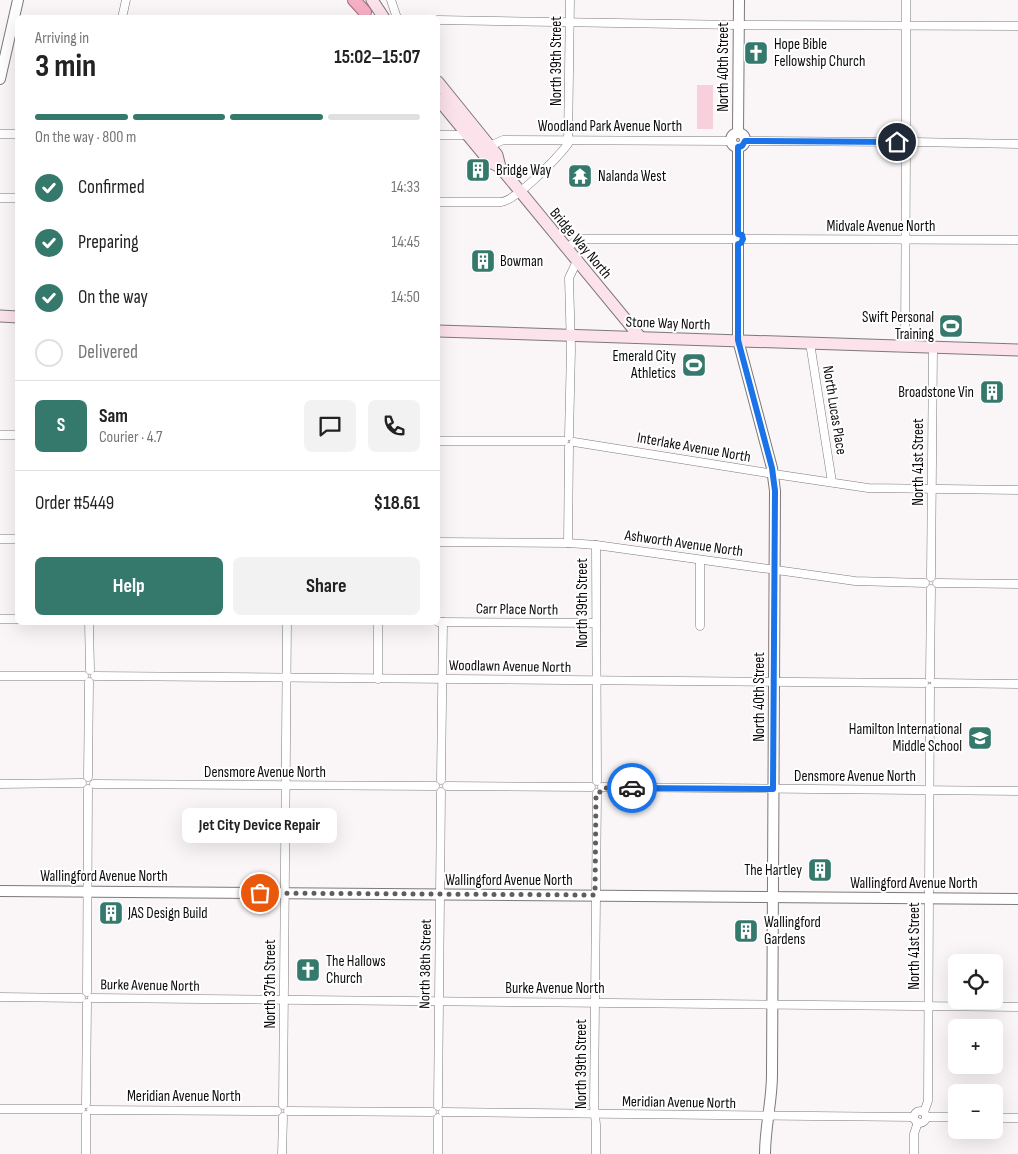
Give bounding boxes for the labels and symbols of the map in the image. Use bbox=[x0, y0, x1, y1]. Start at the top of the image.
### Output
street label: North 39th Street bbox=[547, 16, 566, 106]
street label: North 40th Street bbox=[714, 22, 733, 112]
place label: Hope Bible Fellowship Church bbox=[774, 35, 865, 71]
church icon: Hope Bible Fellowship Church bbox=[743, 40, 769, 66]
street label: Woodland Park Avenue North bbox=[538, 117, 682, 136]
pin bbox=[876, 121, 918, 163]
building icon: Bridge Way bbox=[465, 157, 491, 183]
place label: Bridge Way bbox=[496, 161, 551, 180]
temple icon: Nalanda West bbox=[567, 163, 593, 189]
place label: Nalanda West bbox=[598, 167, 667, 186]
street label: Bridge Way North bbox=[545, 204, 616, 283]
street label: Midvale Avenue North bbox=[827, 217, 935, 236]
building icon: Bowman bbox=[470, 248, 496, 274]
place label: Bowman bbox=[500, 252, 543, 271]
place label: Swift Personal Training bbox=[862, 308, 934, 344]
street label: Stone Way North bbox=[625, 313, 711, 334]
sports icon: Swift Personal Training bbox=[938, 313, 964, 339]
place label: Emerald City Athletics bbox=[612, 347, 676, 383]
sports icon: Emerald City Athletics bbox=[681, 352, 707, 378]
street label: North Lucas Place bbox=[818, 364, 851, 456]
building icon: Broadstone Vin bbox=[979, 379, 1005, 405]
place label: Broadstone Vin bbox=[898, 383, 974, 402]
street label: North 41st Street bbox=[909, 418, 928, 506]
street label: Interlake Avenue North bbox=[636, 428, 752, 467]
street label: Ashworth Avenue North bbox=[623, 526, 744, 561]
street label: North 39th Street bbox=[573, 558, 592, 648]
street label: Carr Place North bbox=[476, 599, 558, 620]
street label: North 40th Street bbox=[750, 652, 769, 742]
street label: Woodlawn Avenue North bbox=[449, 656, 571, 677]
place label: Hamilton International Middle School bbox=[849, 720, 962, 756]
school or university icon: Hamilton International Middle School bbox=[967, 725, 993, 751]
street label: Densmore Avenue North bbox=[204, 763, 326, 782]
courier bbox=[607, 763, 657, 813]
street label: Densmore Avenue North bbox=[794, 767, 916, 786]
callout: Jet City Device Repair bbox=[182, 808, 338, 843]
building icon: The Hartley bbox=[807, 857, 833, 883]
place label: The Hartley bbox=[744, 861, 802, 880]
street label: Wallingford Avenue North bbox=[40, 867, 168, 886]
street label: Wallingford Avenue North bbox=[445, 871, 573, 890]
pin bbox=[239, 872, 281, 914]
street label: Wallingford Avenue North bbox=[850, 874, 978, 893]
building icon: JAS Design Build bbox=[98, 900, 124, 926]
street label: North 41st Street bbox=[905, 902, 924, 990]
place label: JAS Design Build bbox=[127, 904, 207, 923]
place label: Wallingford Gardens bbox=[764, 913, 821, 949]
building icon: Wallingford Gardens bbox=[733, 918, 759, 944]
street label: North 38th Street bbox=[415, 919, 436, 1009]
street label: North 37th Street bbox=[261, 939, 280, 1029]
place label: The Hallows Church bbox=[326, 952, 386, 988]
church icon: The Hallows Church bbox=[295, 957, 321, 983]
street label: Burke Avenue North bbox=[100, 975, 200, 996]
street label: Burke Avenue North bbox=[505, 979, 605, 998]
street label: North 39th Street bbox=[572, 1019, 591, 1109]
street label: Meridian Avenue North bbox=[127, 1087, 241, 1106]
street label: Meridian Avenue North bbox=[622, 1092, 736, 1113]

